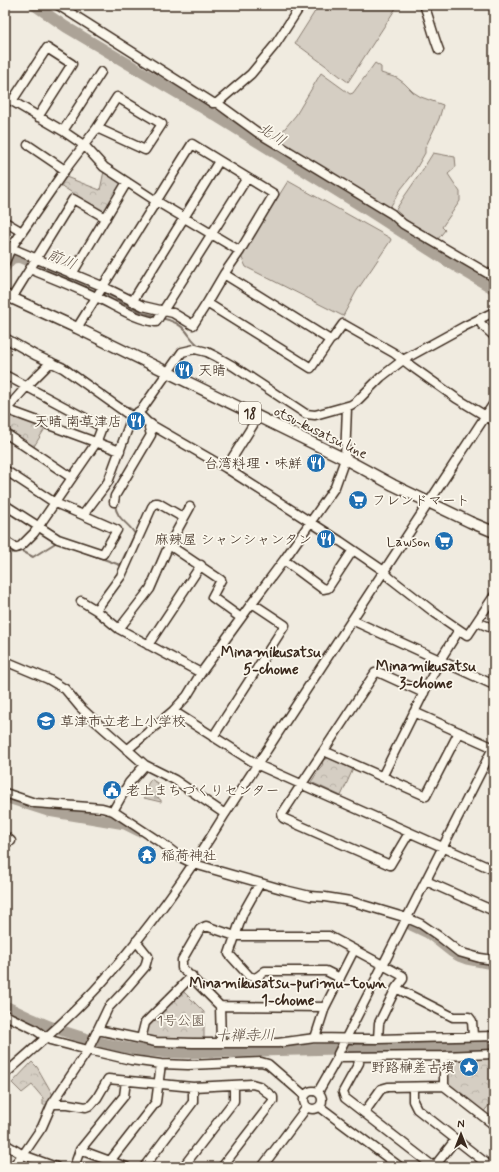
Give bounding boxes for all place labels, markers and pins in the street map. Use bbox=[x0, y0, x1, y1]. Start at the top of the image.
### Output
restaurant icon: 天晴 bbox=[173, 359, 195, 381]
place label: 天晴 bbox=[198, 362, 226, 380]
restaurant icon: 天晴 南草津店 bbox=[125, 410, 147, 432]
place label: 天晴 南草津店 bbox=[34, 413, 122, 431]
restaurant icon: 台湾料理・味鮮 bbox=[305, 452, 327, 474]
place label: 台湾料理・味鮮 bbox=[204, 455, 302, 473]
supermarket icon: フレンドマート bbox=[347, 489, 369, 511]
place label: フレンドマート bbox=[372, 492, 470, 510]
restaurant icon: 麻辣屋 シャンシャンタン bbox=[315, 528, 337, 550]
supermarket icon: Lawson bbox=[433, 530, 455, 552]
place label: 麻辣屋 シャンシャンタン bbox=[155, 531, 312, 549]
place label: Lawson bbox=[387, 533, 430, 551]
school or university icon: 草津市立老上小学校 bbox=[35, 710, 57, 732]
place label: 草津市立老上小学校 bbox=[60, 713, 186, 731]
public building icon: 老上まちづくりセンター bbox=[101, 779, 123, 801]
place label: 老上まちづくりセンター bbox=[126, 782, 279, 800]
temple icon: 稲荷神社 bbox=[136, 844, 158, 866]
place label: 稲荷神社 bbox=[161, 847, 217, 865]
place icon: 野路榊差古墳 bbox=[458, 1056, 480, 1078]
place label: 野路榊差古墳 bbox=[371, 1059, 455, 1077]

